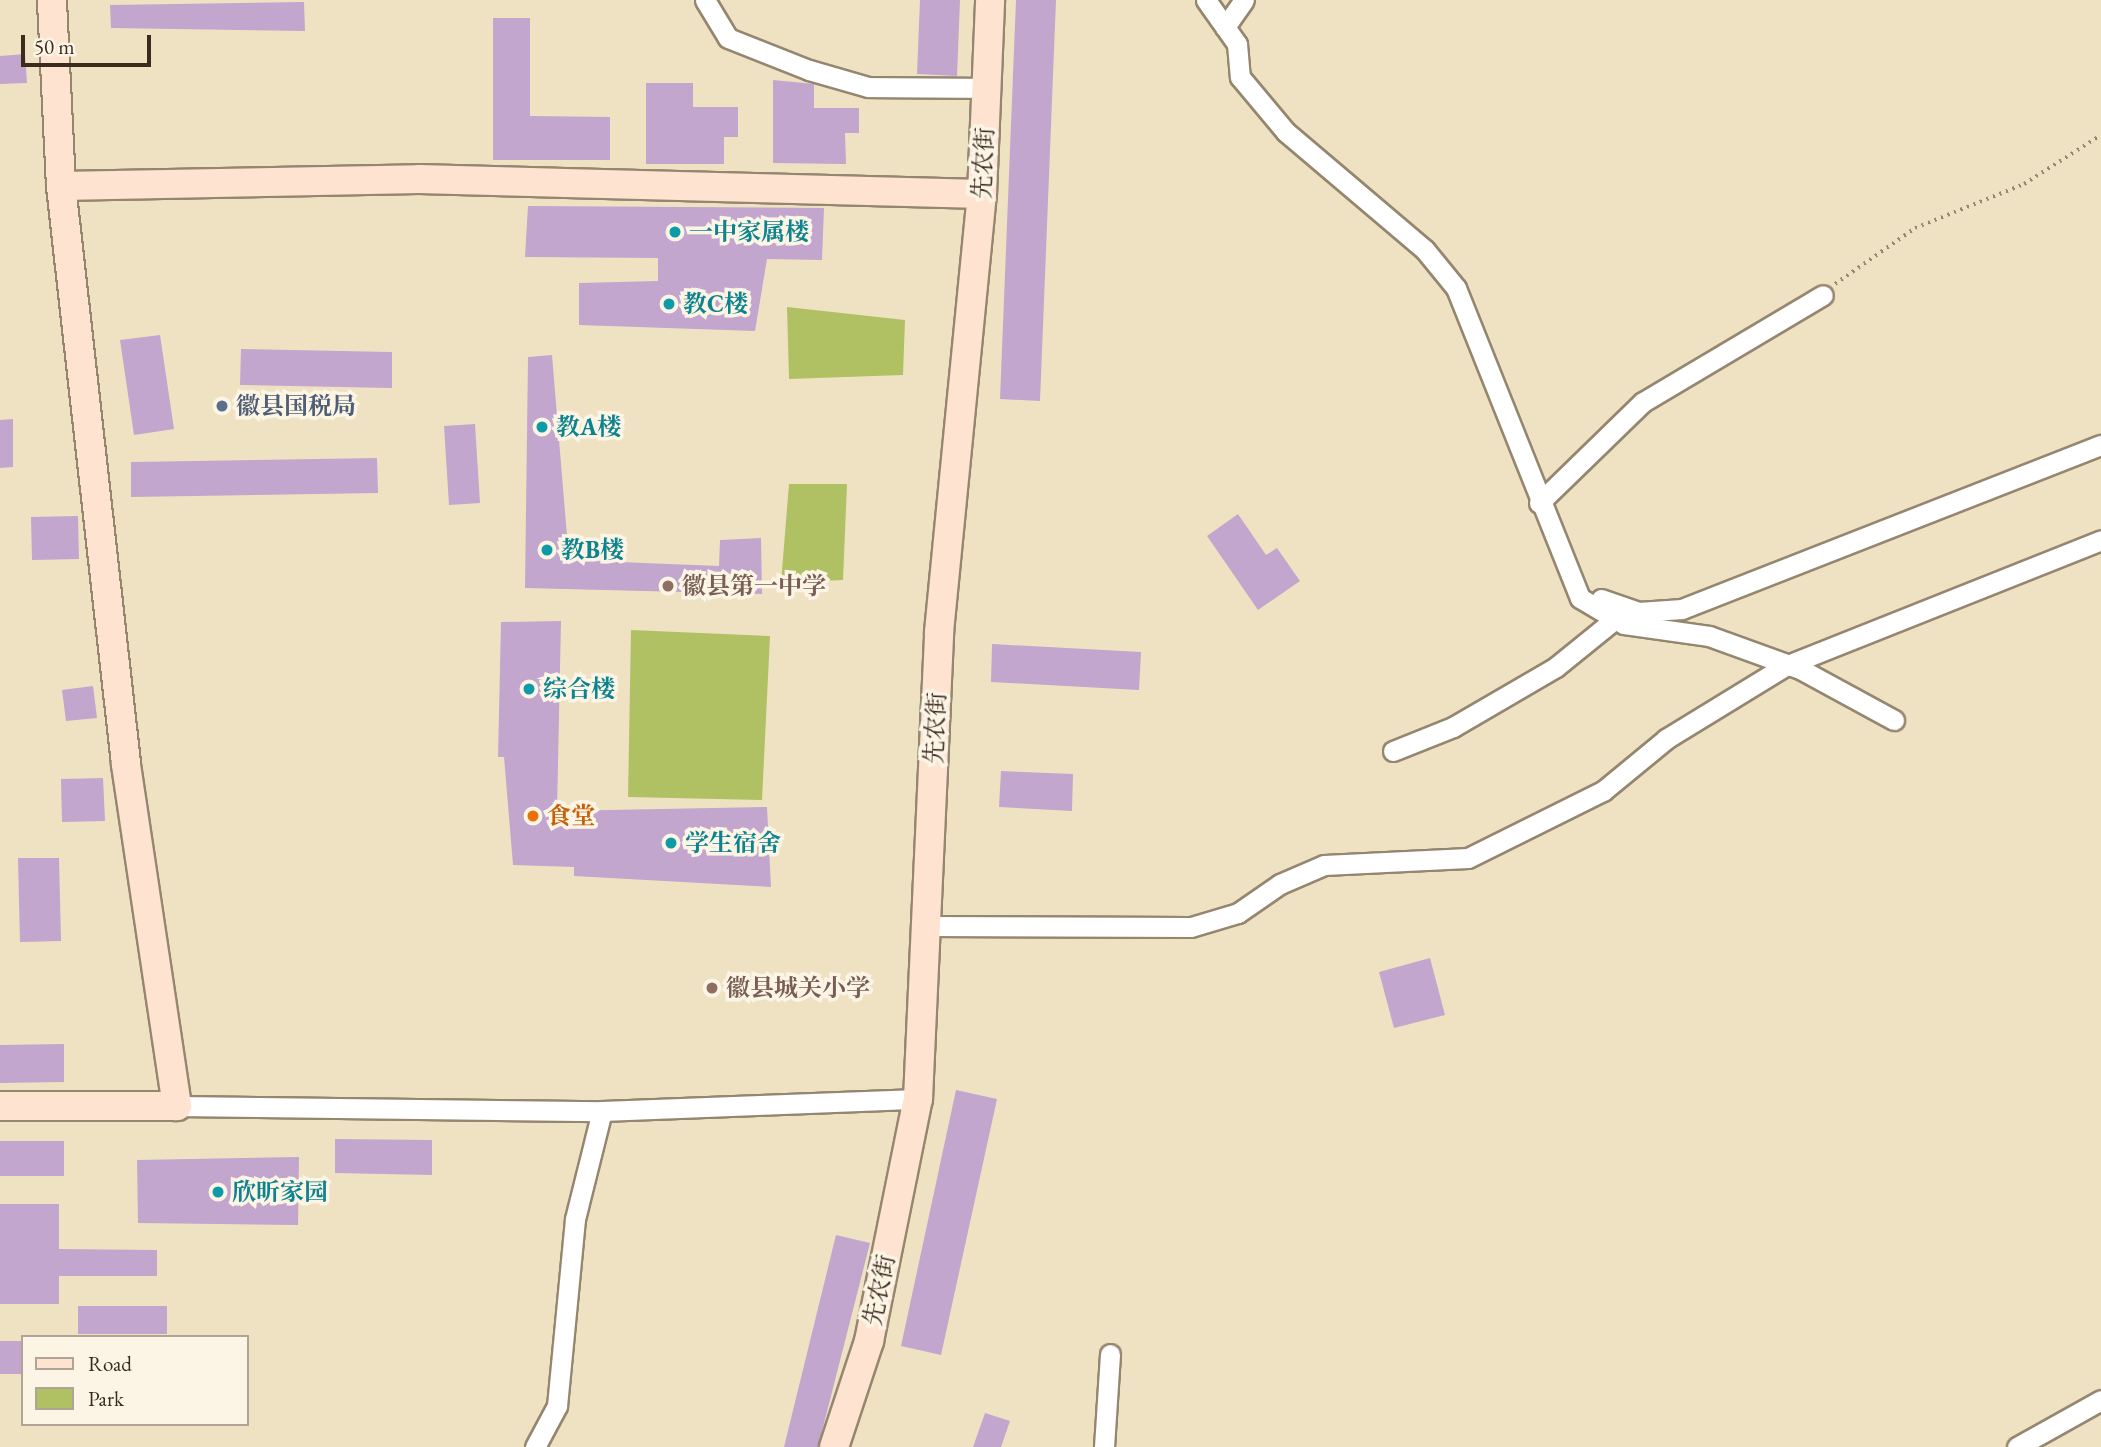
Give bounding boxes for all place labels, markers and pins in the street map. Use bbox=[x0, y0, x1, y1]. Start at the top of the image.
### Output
place label: 一中家属楼 bbox=[689, 218, 809, 246]
marker: 一中家属楼 bbox=[667, 224, 683, 240]
place label: 教C楼 bbox=[683, 290, 748, 318]
marker: 教C楼 bbox=[661, 296, 677, 312]
place label: 徽县国税局 bbox=[236, 392, 356, 420]
marker: 徽县国税局 bbox=[214, 398, 230, 414]
place label: 教A楼 bbox=[556, 413, 621, 441]
marker: 教A楼 bbox=[534, 419, 550, 435]
place label: 教B楼 bbox=[561, 536, 624, 564]
marker: 教B楼 bbox=[539, 542, 555, 558]
place label: 徽县第一中学 bbox=[682, 572, 826, 600]
marker: 徽县第一中学 bbox=[660, 578, 676, 594]
place label: 综合楼 bbox=[543, 675, 615, 703]
marker: 综合楼 bbox=[521, 681, 537, 697]
place label: 食堂 bbox=[547, 802, 595, 830]
marker: 食堂 bbox=[525, 808, 541, 824]
place label: 学生宿舍 bbox=[685, 829, 781, 857]
marker: 学生宿舍 bbox=[663, 835, 679, 851]
place label: 徽县城关小学 bbox=[726, 974, 870, 1002]
marker: 徽县城关小学 bbox=[704, 980, 720, 996]
place label: 欣昕家园 bbox=[232, 1178, 328, 1206]
marker: 欣昕家园 bbox=[210, 1184, 226, 1200]

